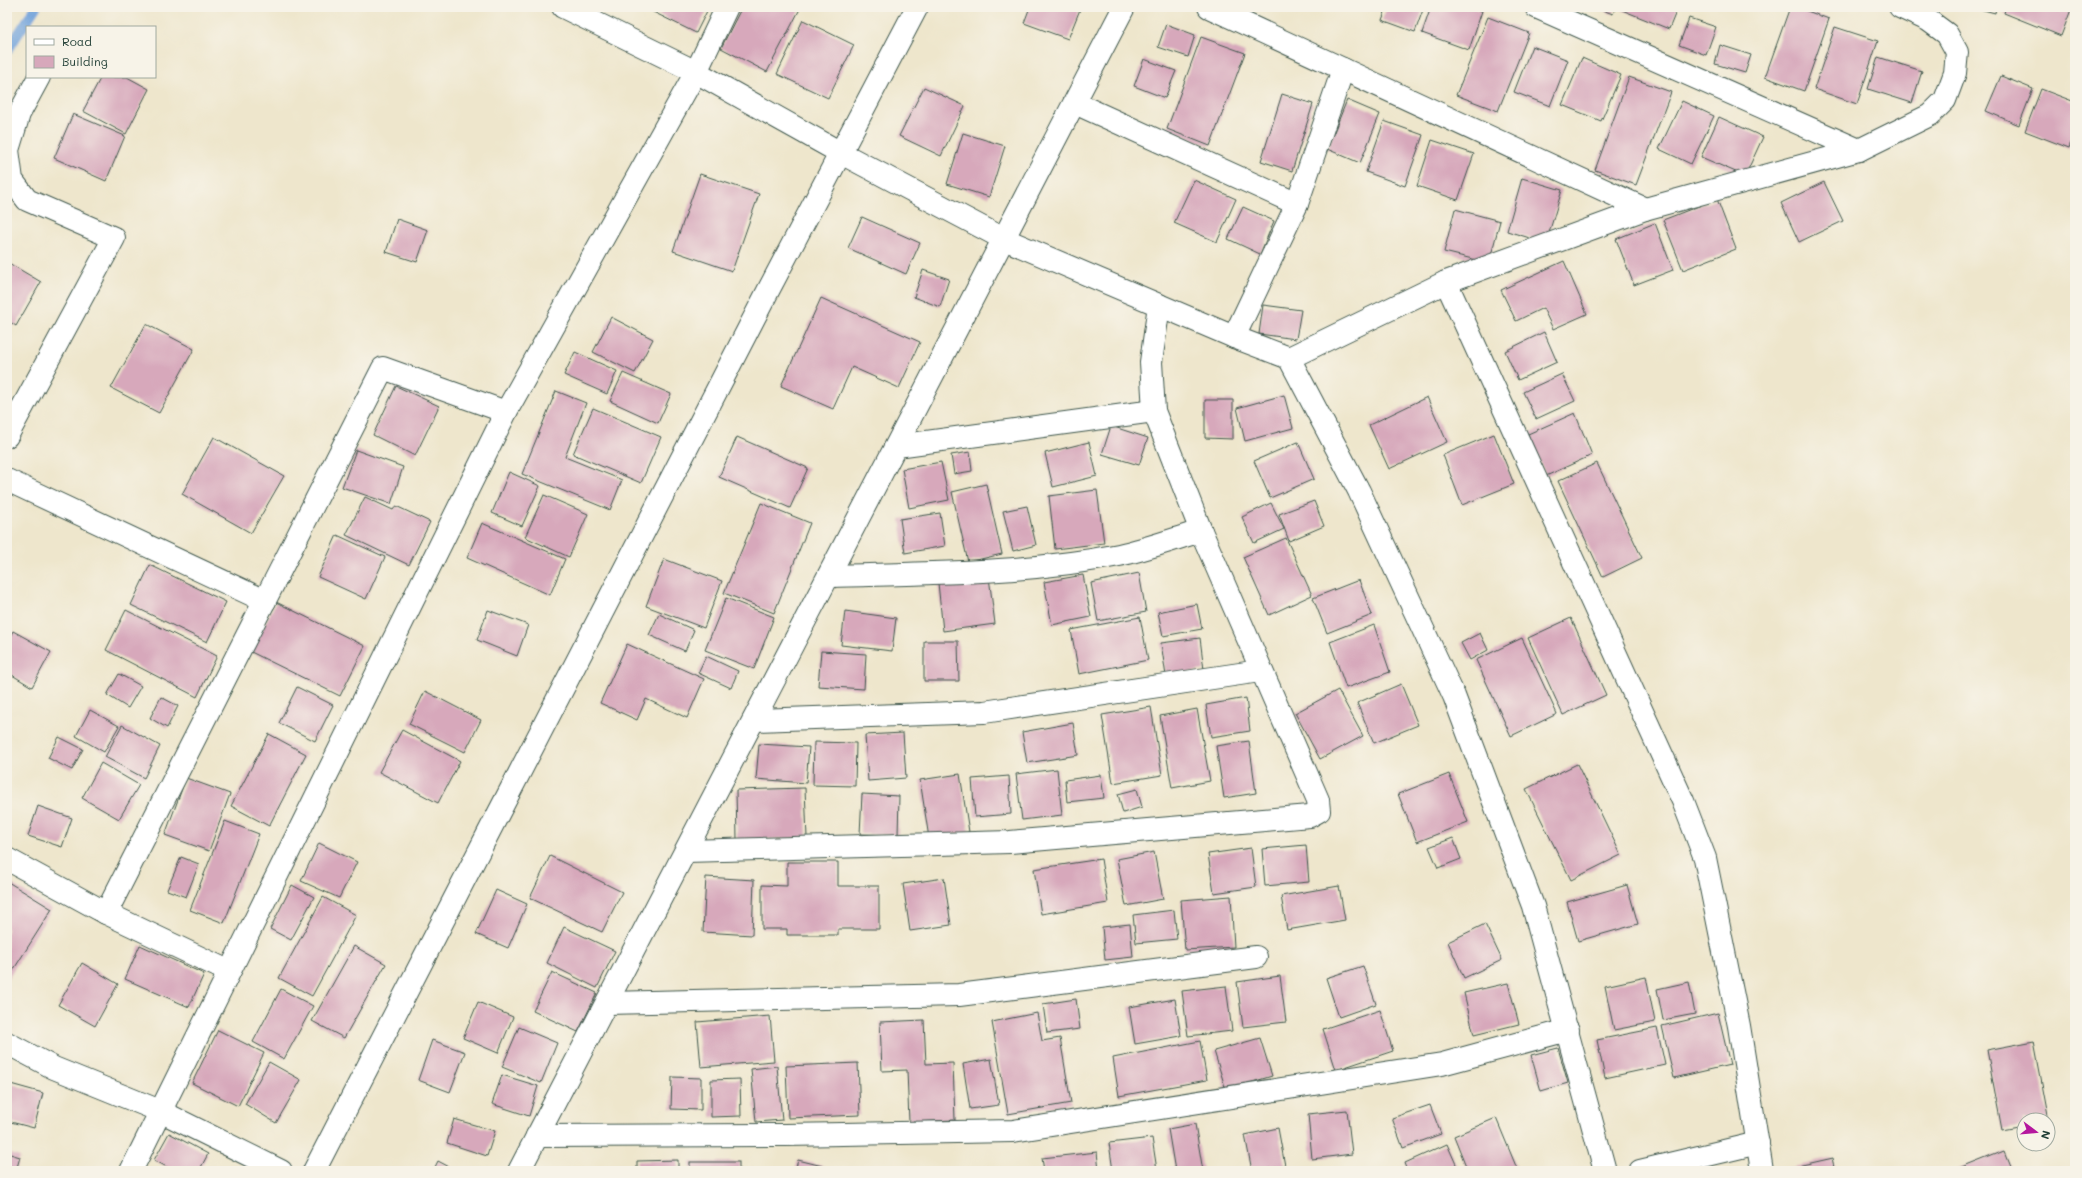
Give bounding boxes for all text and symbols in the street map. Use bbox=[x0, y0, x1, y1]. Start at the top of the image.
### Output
legend bbox=[26, 26, 156, 78]
text: Road bbox=[62, 33, 92, 49]
text: Building bbox=[62, 53, 108, 69]
north arrow bbox=[2016, 1112, 2056, 1152]
text: N bbox=[2038, 1129, 2054, 1141]

